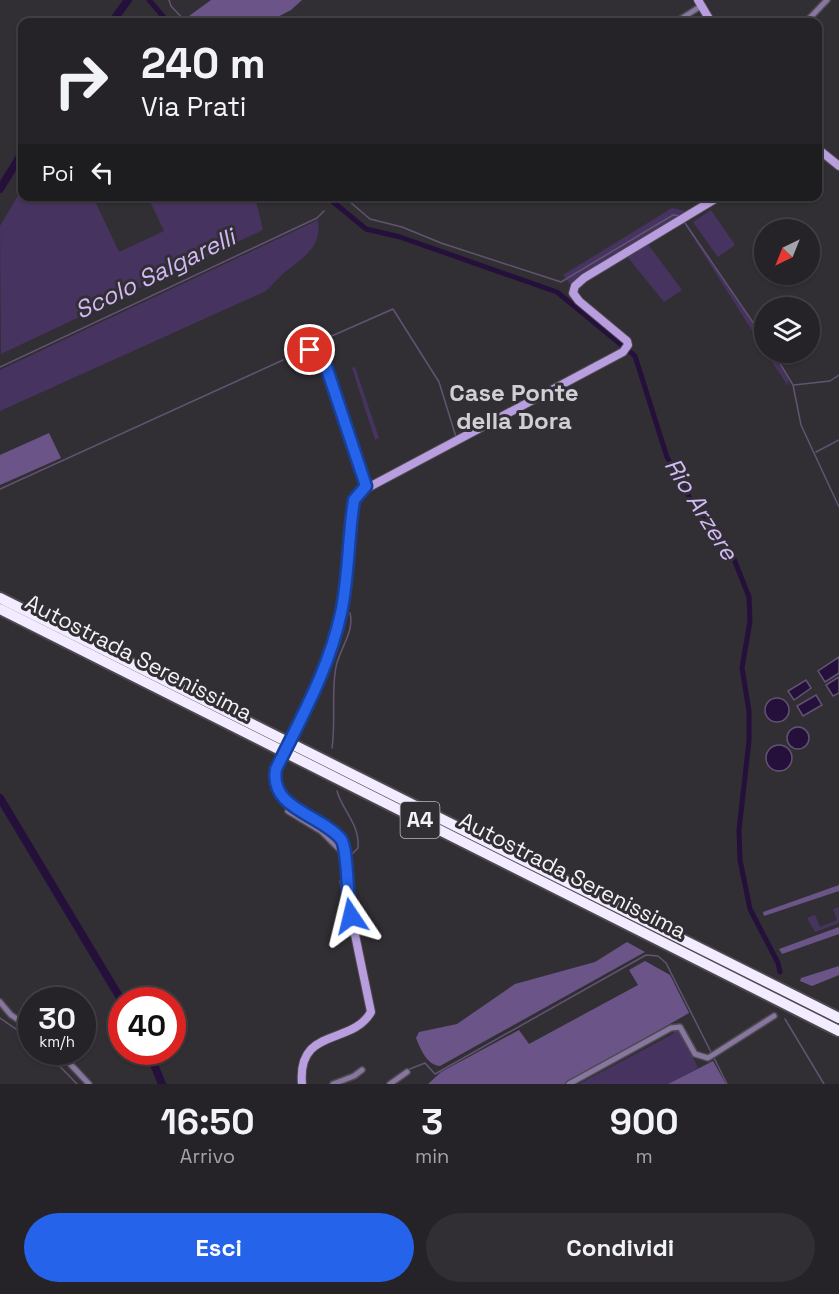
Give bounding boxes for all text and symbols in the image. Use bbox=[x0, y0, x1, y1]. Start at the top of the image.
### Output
text: 240 m bbox=[141, 37, 266, 90]
icon: right bbox=[42, 42, 120, 120]
text: Via Prati bbox=[141, 89, 246, 124]
icon: left bbox=[86, 156, 119, 189]
text: Poi bbox=[42, 159, 74, 187]
north arrow bbox=[754, 219, 820, 285]
map controls bbox=[754, 219, 820, 363]
water label: Scolo Salgarelli bbox=[69, 220, 243, 326]
button: layers bbox=[754, 297, 820, 363]
pin bbox=[284, 324, 335, 375]
icon: arrive bbox=[293, 333, 326, 366]
district label: Case Ponte della Dora bbox=[449, 377, 579, 436]
water label: Rio Arzere bbox=[658, 452, 745, 566]
street label: Autostrada Serenissima bbox=[21, 587, 258, 727]
road number: A4 bbox=[400, 802, 440, 838]
street label: Autostrada Serenissima bbox=[455, 805, 692, 945]
position arrow bbox=[319, 884, 383, 948]
speed limit sign: 40 bbox=[108, 987, 186, 1065]
text: 30 bbox=[38, 999, 76, 1038]
text: km/h bbox=[39, 1032, 75, 1051]
text: 16:50 bbox=[160, 1099, 255, 1145]
text: 3 bbox=[421, 1099, 443, 1145]
text: 900 bbox=[610, 1099, 679, 1145]
text: Arrivo bbox=[180, 1143, 235, 1169]
text: min bbox=[415, 1143, 449, 1169]
text: m bbox=[636, 1143, 653, 1169]
button: Esci bbox=[24, 1213, 414, 1282]
button: Condividi bbox=[426, 1213, 815, 1282]

